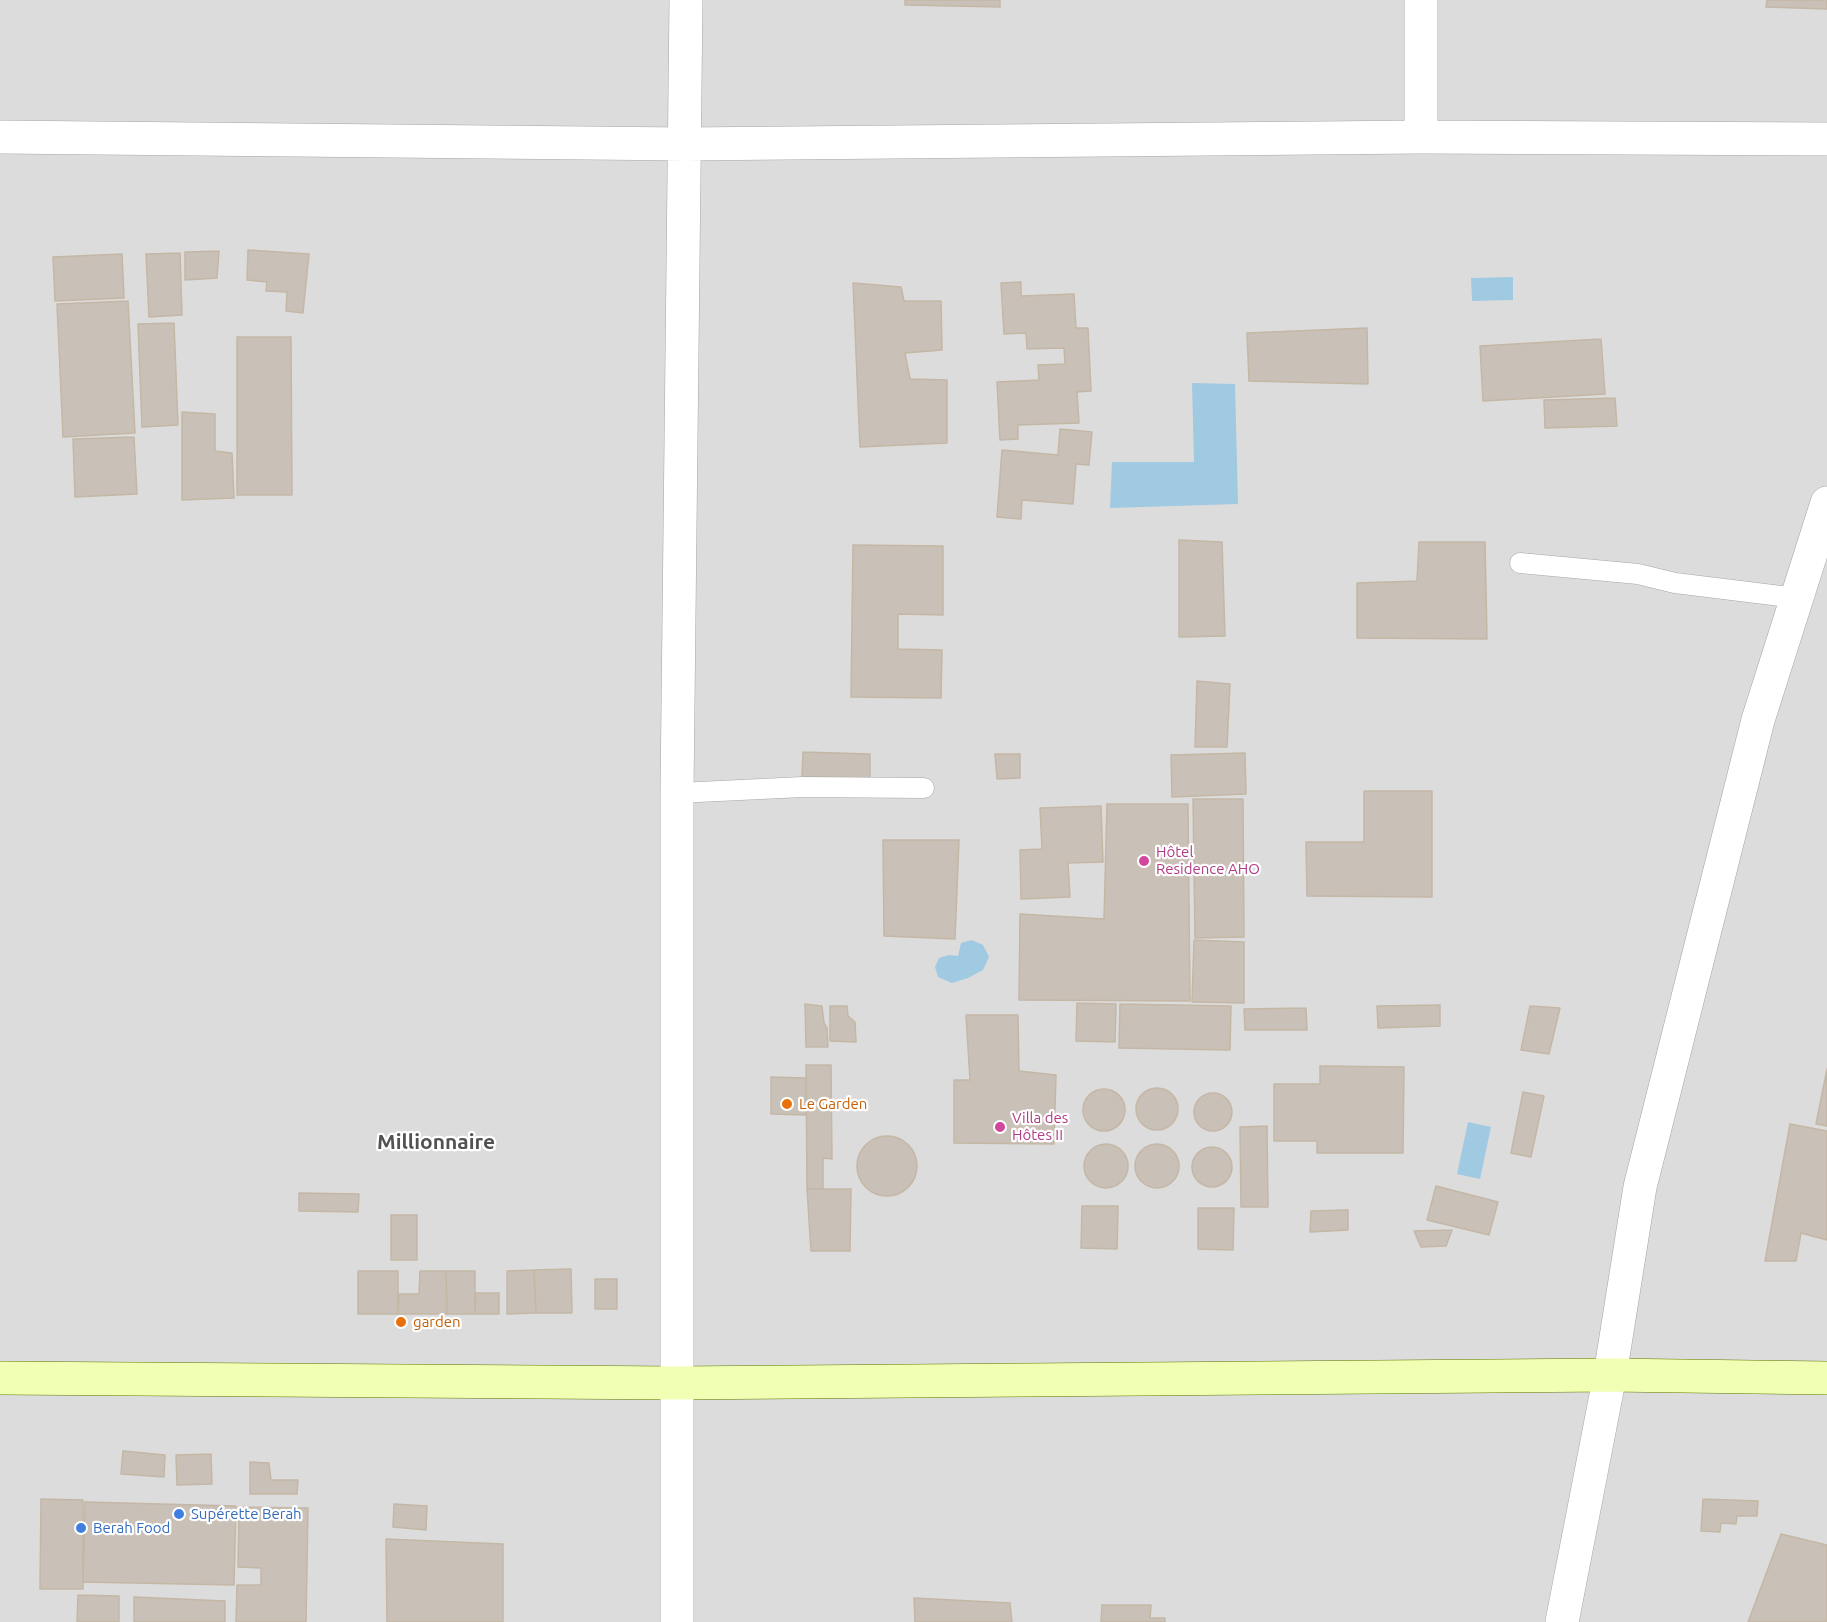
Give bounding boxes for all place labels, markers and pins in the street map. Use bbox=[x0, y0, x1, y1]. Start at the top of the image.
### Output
place label: Hôtel Residence AHO bbox=[1156, 843, 1260, 878]
marker: Hôtel Residence AHO bbox=[1137, 854, 1151, 868]
place label: Le Garden bbox=[799, 1095, 867, 1113]
marker: Le Garden bbox=[780, 1097, 794, 1111]
place label: Villa des Hôtes II bbox=[1012, 1109, 1068, 1144]
marker: Villa des Hôtes II bbox=[993, 1120, 1007, 1134]
place label: garden bbox=[413, 1313, 461, 1331]
marker: garden bbox=[394, 1315, 408, 1329]
place label: Supérette Berah bbox=[191, 1505, 302, 1523]
marker: Supérette Berah bbox=[172, 1507, 186, 1521]
place label: Berah Food bbox=[93, 1519, 170, 1537]
marker: Berah Food bbox=[74, 1521, 88, 1535]

